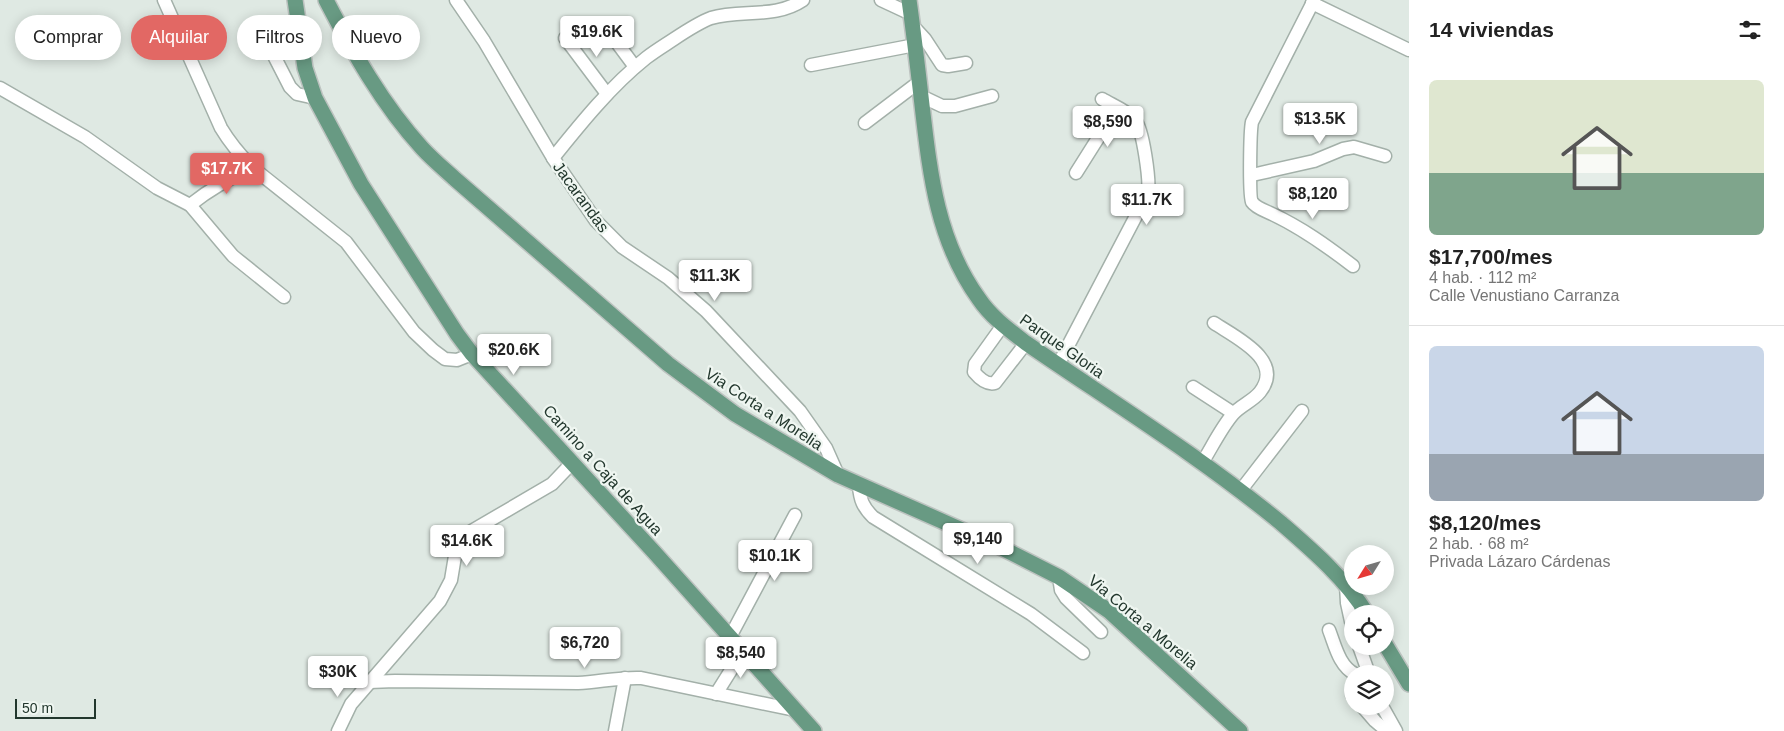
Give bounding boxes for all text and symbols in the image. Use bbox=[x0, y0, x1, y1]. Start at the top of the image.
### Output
chip: Comprar bbox=[15, 15, 121, 60]
chip: Alquilar bbox=[131, 15, 227, 60]
chip: Filtros bbox=[237, 15, 322, 60]
chip: Nuevo bbox=[332, 15, 420, 60]
pin: $19.6K bbox=[556, 15, 638, 58]
icon: filters bbox=[1736, 16, 1764, 44]
text: 14 viviendas bbox=[1429, 18, 1554, 41]
text: $19.6K bbox=[571, 23, 623, 40]
pin: $13.5K bbox=[1279, 102, 1361, 145]
pin: $8,590 bbox=[1067, 106, 1149, 148]
text: $13.5K bbox=[1294, 110, 1346, 127]
text: $8,590 bbox=[1084, 113, 1132, 130]
icon: home bbox=[1552, 113, 1642, 203]
pin: $17.7K bbox=[186, 152, 268, 195]
street label: Jacarandas bbox=[550, 159, 612, 235]
text: $17.7K bbox=[201, 160, 253, 177]
pin: $8,120 bbox=[1272, 178, 1354, 220]
pin: $11.7K bbox=[1106, 184, 1188, 226]
text: $8,120 bbox=[1289, 185, 1337, 202]
text: $11.7K bbox=[1122, 191, 1172, 208]
text: $17,700/mes bbox=[1429, 245, 1553, 268]
pin: $11.3K bbox=[674, 260, 756, 302]
text: $11.3K bbox=[690, 267, 740, 284]
text: 4 hab. · 112 m² bbox=[1429, 269, 1536, 286]
text: Calle Venustiano Carranza bbox=[1429, 287, 1619, 304]
street label: Parque Gloria bbox=[1017, 311, 1107, 381]
pin: $20.6K bbox=[473, 334, 555, 376]
text: $20.6K bbox=[488, 341, 540, 358]
street label: Via Corta a Morelia bbox=[702, 365, 826, 453]
icon: home bbox=[1552, 378, 1642, 468]
street label: Camino a Caja de Agua bbox=[540, 402, 666, 539]
text: $8,120/mes bbox=[1429, 511, 1541, 534]
pin: $9,140 bbox=[937, 522, 1019, 565]
pin: $14.6K bbox=[426, 524, 508, 567]
text: $9,140 bbox=[954, 530, 1002, 547]
text: $14.6K bbox=[441, 532, 493, 549]
text: 2 hab. · 68 m² bbox=[1429, 535, 1529, 552]
pin: $10.1K bbox=[734, 540, 816, 582]
north arrow bbox=[1344, 545, 1394, 595]
map controls bbox=[1344, 545, 1394, 715]
text: $10.1K bbox=[749, 547, 801, 564]
text: Privada Lázaro Cárdenas bbox=[1429, 553, 1610, 570]
street label: Via Corta a Morelia bbox=[1085, 572, 1201, 672]
button: locate bbox=[1344, 605, 1394, 655]
pin: $6,720 bbox=[544, 626, 626, 669]
text: $6,720 bbox=[561, 634, 609, 651]
pin: $8,540 bbox=[700, 636, 782, 679]
text: $8,540 bbox=[717, 644, 765, 661]
pin: $30K bbox=[308, 656, 368, 698]
text: $30K bbox=[319, 663, 357, 680]
button: layers bbox=[1344, 665, 1394, 715]
scale bar bbox=[15, 696, 96, 719]
text: 50 m bbox=[22, 700, 53, 716]

